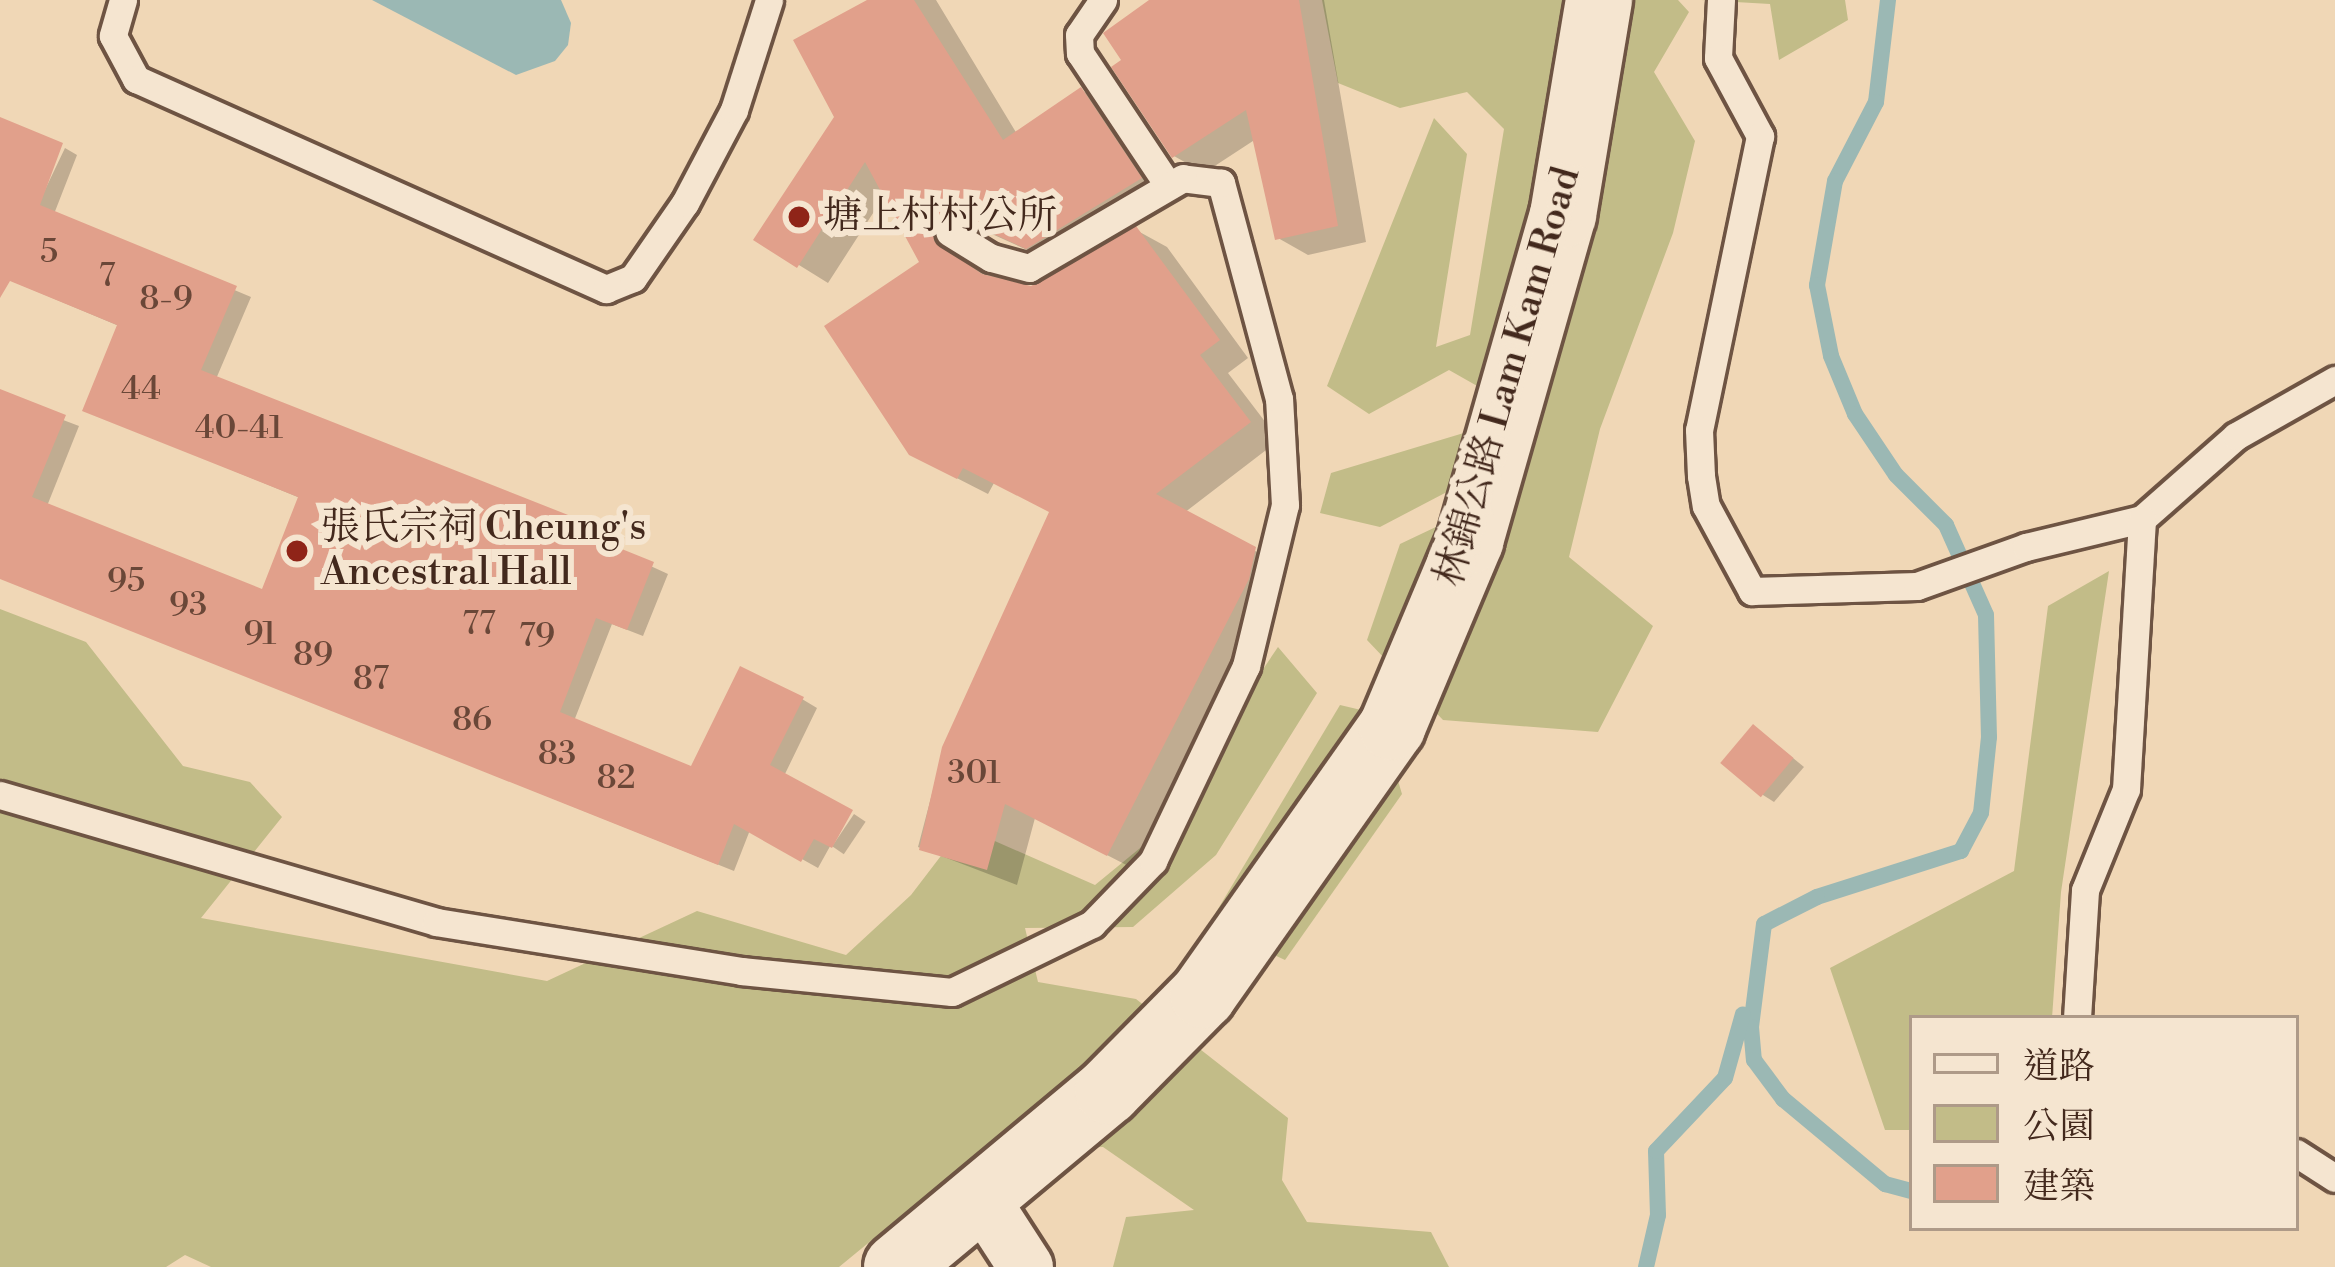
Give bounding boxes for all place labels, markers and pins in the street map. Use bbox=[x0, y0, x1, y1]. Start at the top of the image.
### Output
place label: 塘上村村公所 bbox=[823, 194, 1057, 240]
marker: 塘上村村公所 bbox=[786, 204, 812, 230]
place label: 張氏宗祠 Cheung's Ancestral Hall bbox=[321, 506, 646, 597]
marker: 張氏宗祠 Cheung's Ancestral Hall bbox=[284, 538, 310, 564]

